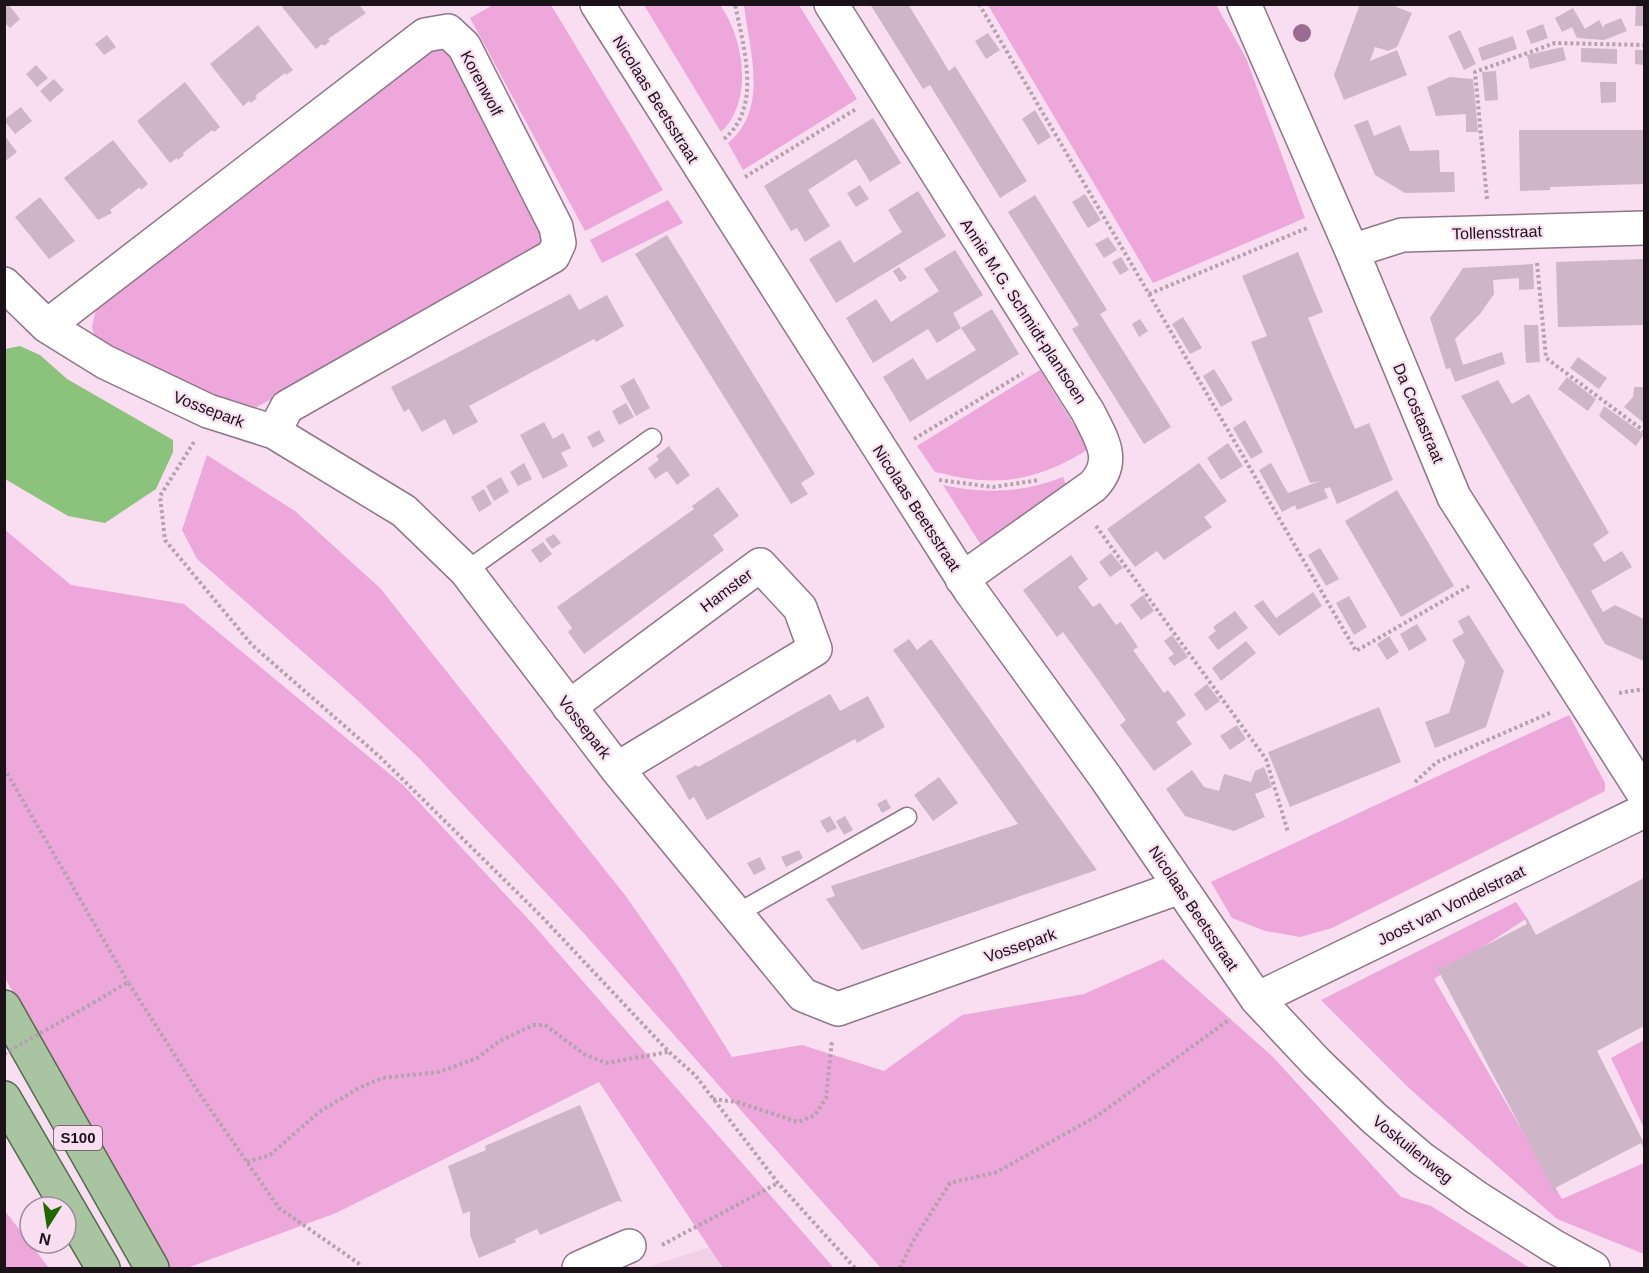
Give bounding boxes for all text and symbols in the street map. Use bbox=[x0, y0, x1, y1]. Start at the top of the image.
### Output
street label: Nicolaas Beetsstraat bbox=[609, 33, 702, 166]
street label: Korenwolf bbox=[457, 48, 506, 119]
street label: Annie M.G. Schmidt-plantsoen bbox=[957, 216, 1090, 407]
street label: Tollensstraat bbox=[1452, 222, 1543, 243]
street label: Da Costastraat bbox=[1390, 361, 1447, 466]
street label: Vossepark bbox=[171, 388, 248, 431]
street label: Nicolaas Beetsstraat bbox=[869, 442, 964, 575]
street label: Hamster bbox=[697, 565, 756, 615]
street label: Vossepark bbox=[555, 693, 615, 763]
street label: Nicolaas Beetsstraat bbox=[1146, 843, 1242, 974]
street label: Joost van Vondelstraat bbox=[1375, 862, 1528, 949]
street label: Vossepark bbox=[982, 925, 1059, 966]
street label: Voskuilenweg bbox=[1369, 1112, 1456, 1187]
road number: S100 bbox=[54, 1126, 102, 1150]
north arrow bbox=[18, 1195, 78, 1255]
text: N bbox=[38, 1230, 52, 1249]

